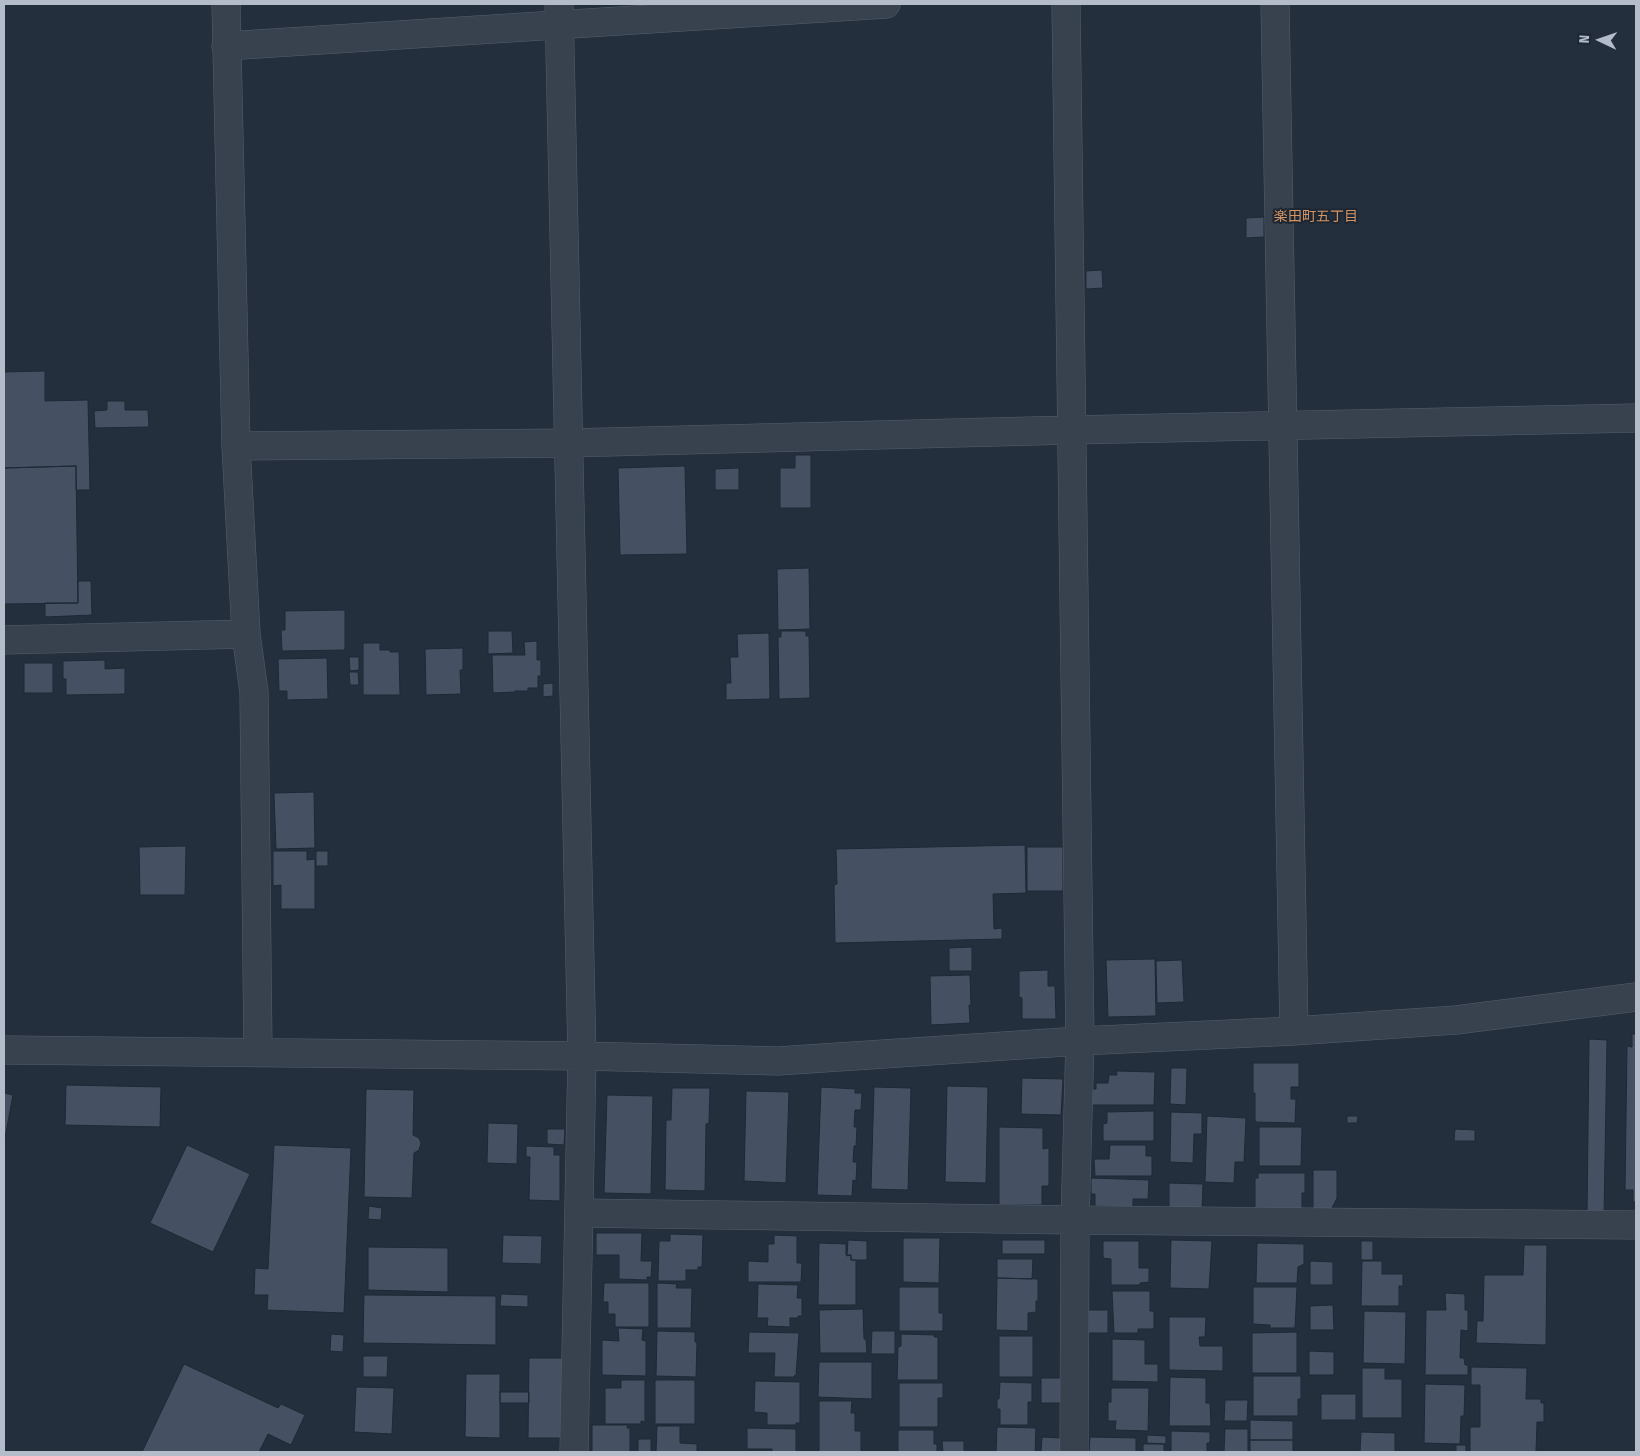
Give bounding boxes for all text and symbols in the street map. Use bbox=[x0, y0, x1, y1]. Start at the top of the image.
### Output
north arrow bbox=[1575, 15, 1625, 65]
text: N bbox=[1576, 35, 1593, 44]
district label: 楽田町五丁目 bbox=[1274, 209, 1358, 225]

